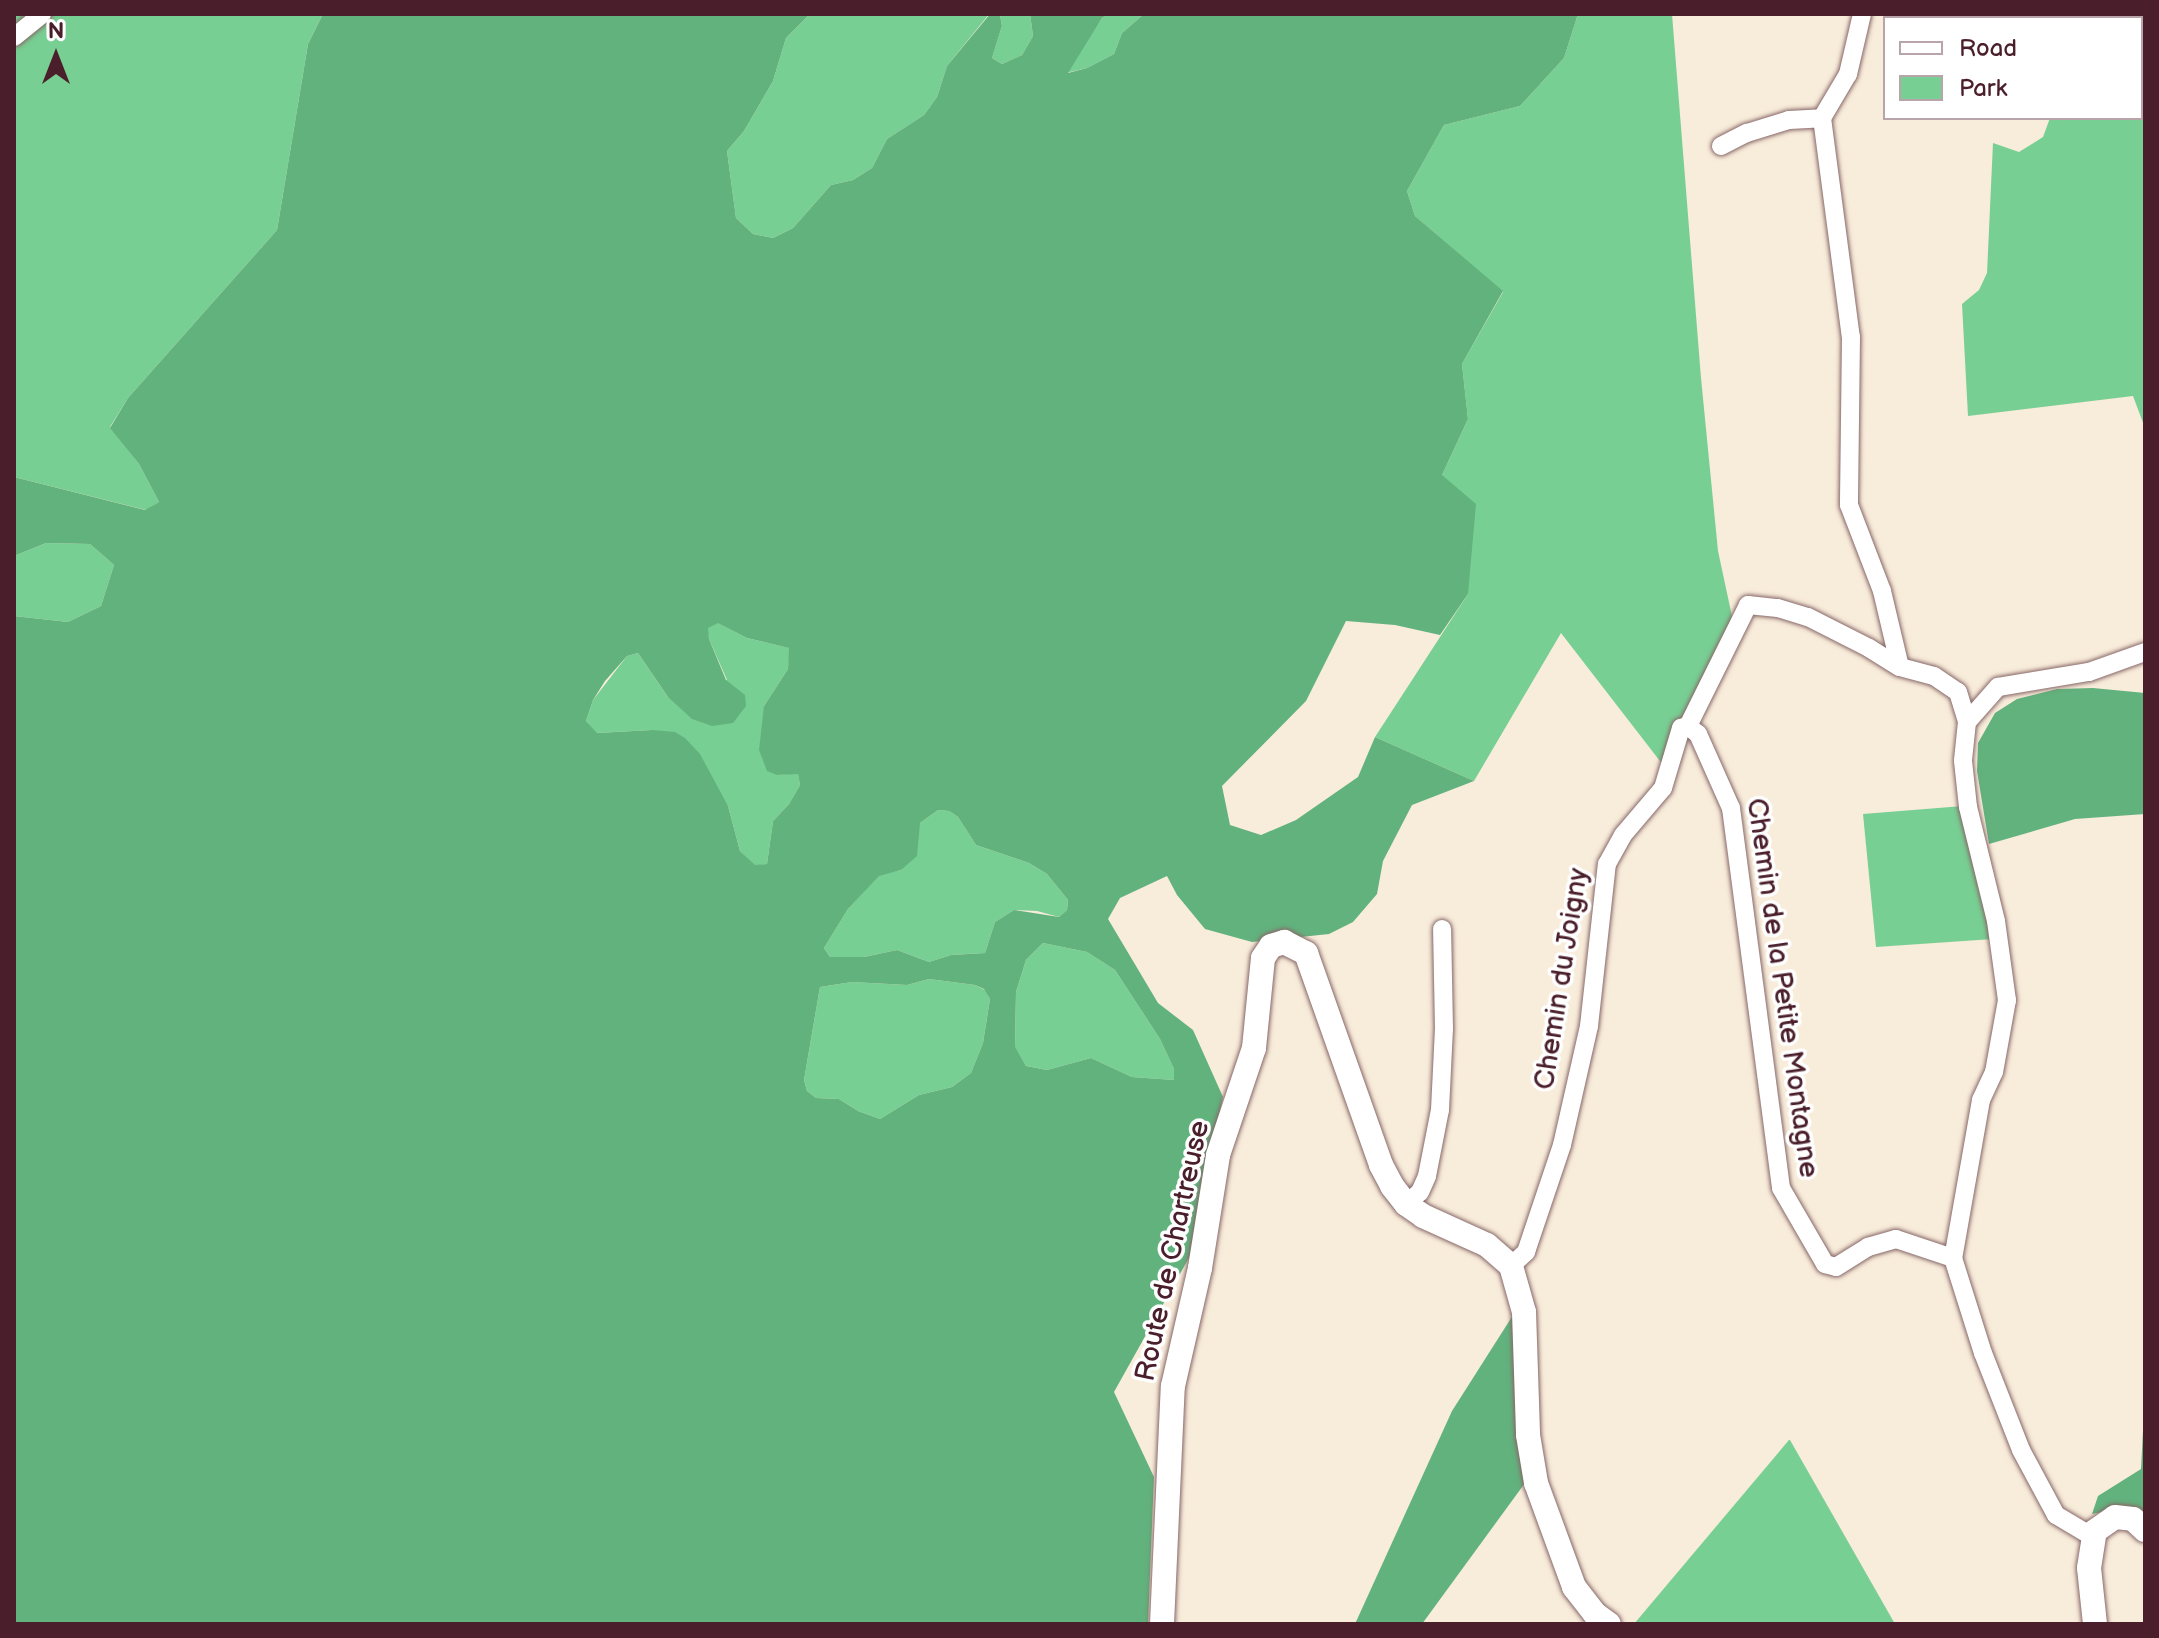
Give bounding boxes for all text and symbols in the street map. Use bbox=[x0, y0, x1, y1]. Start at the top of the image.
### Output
north arrow bbox=[16, 16, 96, 96]
legend bbox=[1883, 16, 2143, 120]
text: N bbox=[48, 18, 64, 45]
text: Road bbox=[1959, 34, 2017, 63]
text: Park bbox=[1959, 74, 2007, 103]
street label: Chemin de la Petite Montagne bbox=[1739, 796, 1825, 1180]
street label: Chemin du Joigny bbox=[1528, 865, 1596, 1093]
street label: Route de Chartreuse bbox=[1129, 1118, 1217, 1384]

